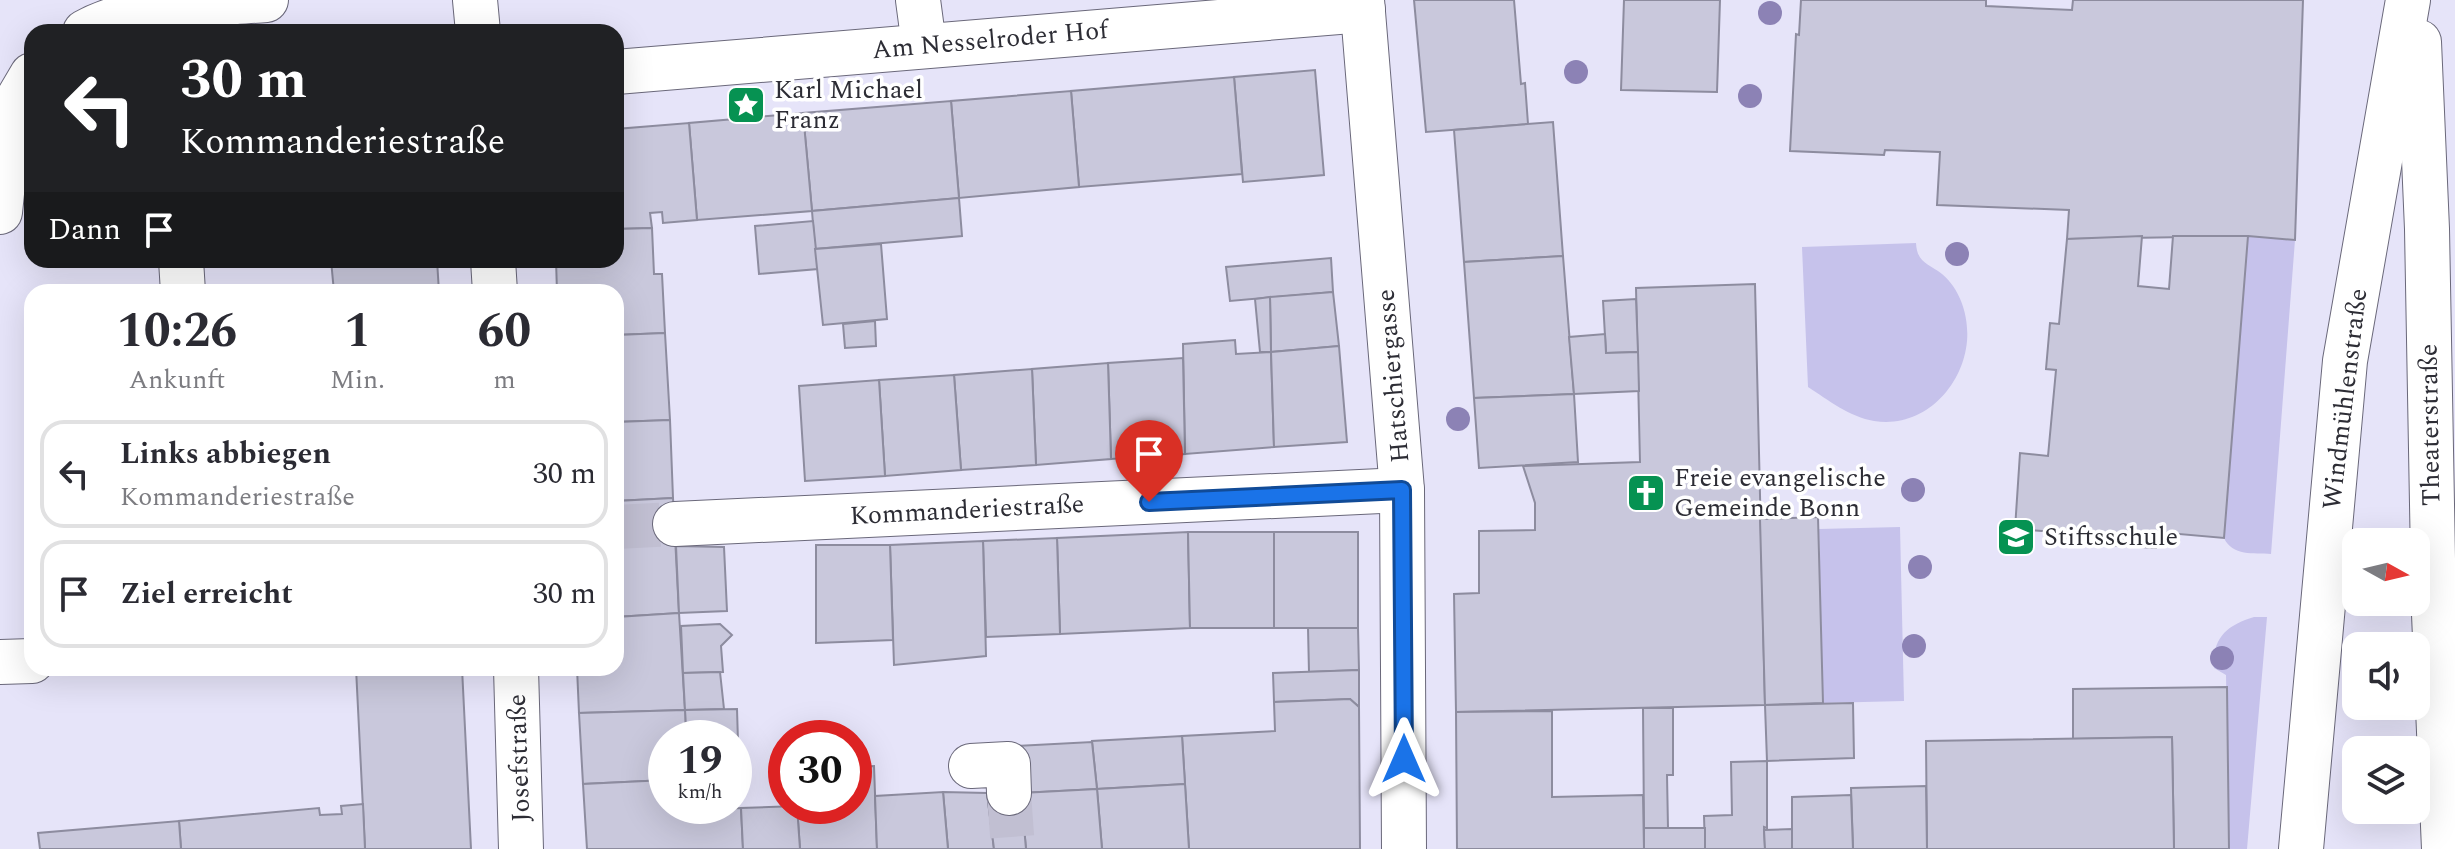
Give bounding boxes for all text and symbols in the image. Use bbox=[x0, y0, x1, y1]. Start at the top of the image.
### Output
street label: Am Nesselroder Hof bbox=[870, 10, 1112, 70]
text: 30 m bbox=[180, 38, 307, 123]
icon: left bbox=[48, 56, 152, 160]
place label: Karl Michael Franz bbox=[774, 70, 923, 140]
place icon: Karl Michael Franz bbox=[725, 84, 767, 126]
text: Kommanderiestraße bbox=[180, 115, 505, 170]
text: Dann bbox=[48, 207, 121, 253]
icon: arrive bbox=[137, 208, 181, 252]
street label: Windmühlenstraße bbox=[2312, 286, 2378, 512]
street label: Hatschiergasse bbox=[1365, 288, 1421, 464]
text: 10:26 bbox=[117, 295, 237, 368]
text: 1 bbox=[344, 295, 371, 368]
text: 60 bbox=[477, 295, 531, 368]
street label: Theaterstraße bbox=[2409, 344, 2451, 506]
text: Ankunft bbox=[129, 360, 225, 400]
text: Min. bbox=[330, 360, 385, 400]
text: m bbox=[493, 360, 516, 400]
pin bbox=[1115, 420, 1183, 502]
text: Links abbiegen bbox=[120, 431, 331, 477]
icon: arrive bbox=[1127, 432, 1171, 476]
text: 30 m bbox=[533, 451, 596, 497]
icon: left bbox=[52, 452, 96, 496]
place label: Freie evangelische Gemeinde Bonn bbox=[1674, 458, 1886, 528]
church icon: Freie evangelische Gemeinde Bonn bbox=[1625, 472, 1667, 514]
text: Kommanderiestraße bbox=[120, 477, 355, 517]
street label: Kommanderiestraße bbox=[849, 484, 1085, 536]
school or university icon: Stiftsschule bbox=[1995, 516, 2037, 558]
place label: Stiftsschule bbox=[2044, 517, 2178, 557]
north arrow bbox=[2342, 528, 2430, 616]
map controls bbox=[2342, 528, 2430, 824]
text: Ziel erreicht bbox=[120, 571, 293, 617]
text: 30 m bbox=[533, 571, 596, 617]
icon: arrive bbox=[52, 572, 96, 616]
button: sound bbox=[2342, 632, 2430, 720]
street label: Josefstraße bbox=[497, 693, 541, 823]
position arrow bbox=[1362, 717, 1446, 801]
speed limit sign: 30 bbox=[768, 720, 872, 824]
text: 19 bbox=[678, 731, 722, 792]
button: layers bbox=[2342, 736, 2430, 824]
text: km/h bbox=[678, 777, 723, 807]

